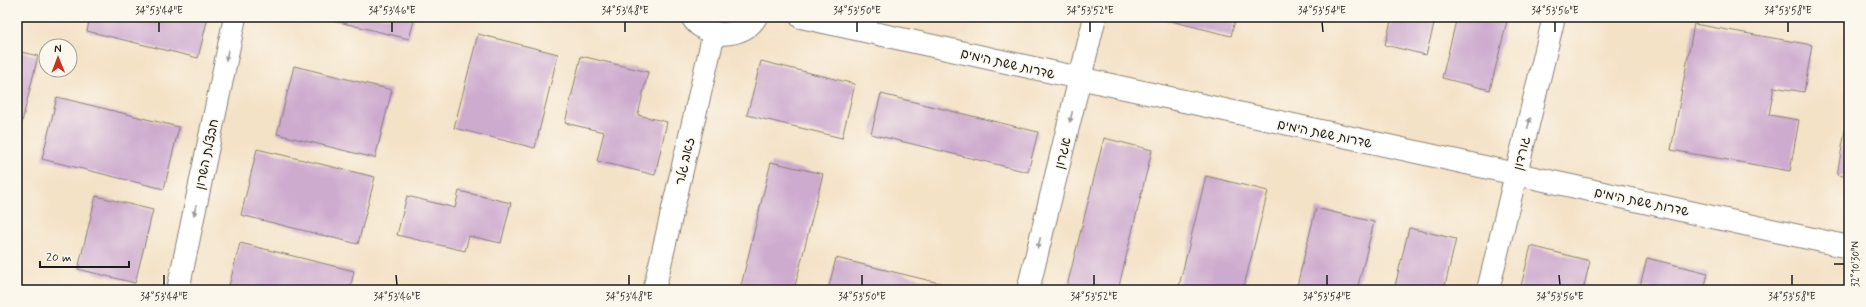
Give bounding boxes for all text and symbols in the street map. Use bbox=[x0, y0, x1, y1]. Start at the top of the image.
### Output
text: 34°53'44"E bbox=[135, 4, 183, 18]
text: 34°53'46"E bbox=[368, 4, 416, 18]
text: 34°53'48"E bbox=[601, 4, 649, 18]
text: 34°53'50"E bbox=[833, 4, 881, 18]
text: 34°53'52"E bbox=[1066, 4, 1114, 18]
text: 34°53'54"E bbox=[1298, 4, 1346, 18]
text: 34°53'56"E bbox=[1531, 4, 1579, 18]
text: 34°53'58"E bbox=[1764, 4, 1812, 18]
north arrow bbox=[38, 38, 78, 78]
text: N bbox=[54, 42, 62, 56]
street label: שדרות ששת הימים bbox=[959, 45, 1057, 84]
one-way arrow bbox=[223, 49, 229, 61]
one-way arrow bbox=[1067, 111, 1073, 123]
street label: שדרות ששת הימים bbox=[1276, 116, 1374, 153]
one-way arrow bbox=[1526, 116, 1532, 129]
street label: חבצלת השרון bbox=[192, 117, 223, 191]
street label: גורדון bbox=[1510, 135, 1535, 172]
street label: זאב גלר bbox=[672, 136, 699, 187]
street label: אגרון bbox=[1051, 136, 1076, 171]
street label: שדרות ששת הימים bbox=[1593, 184, 1691, 221]
one-way arrow bbox=[191, 204, 197, 216]
one-way arrow bbox=[1036, 237, 1042, 249]
text: 32°10'30"N bbox=[1849, 241, 1863, 287]
scale bar bbox=[40, 243, 129, 269]
text: 20 m bbox=[46, 250, 72, 266]
text: 34°53'44"E bbox=[140, 290, 188, 304]
text: 34°53'46"E bbox=[373, 290, 421, 304]
text: 34°53'48"E bbox=[605, 290, 653, 304]
text: 34°53'50"E bbox=[838, 290, 886, 304]
text: 34°53'52"E bbox=[1070, 290, 1118, 304]
text: 34°53'54"E bbox=[1303, 290, 1351, 304]
text: 34°53'56"E bbox=[1536, 290, 1584, 304]
text: 34°53'58"E bbox=[1768, 290, 1816, 304]

